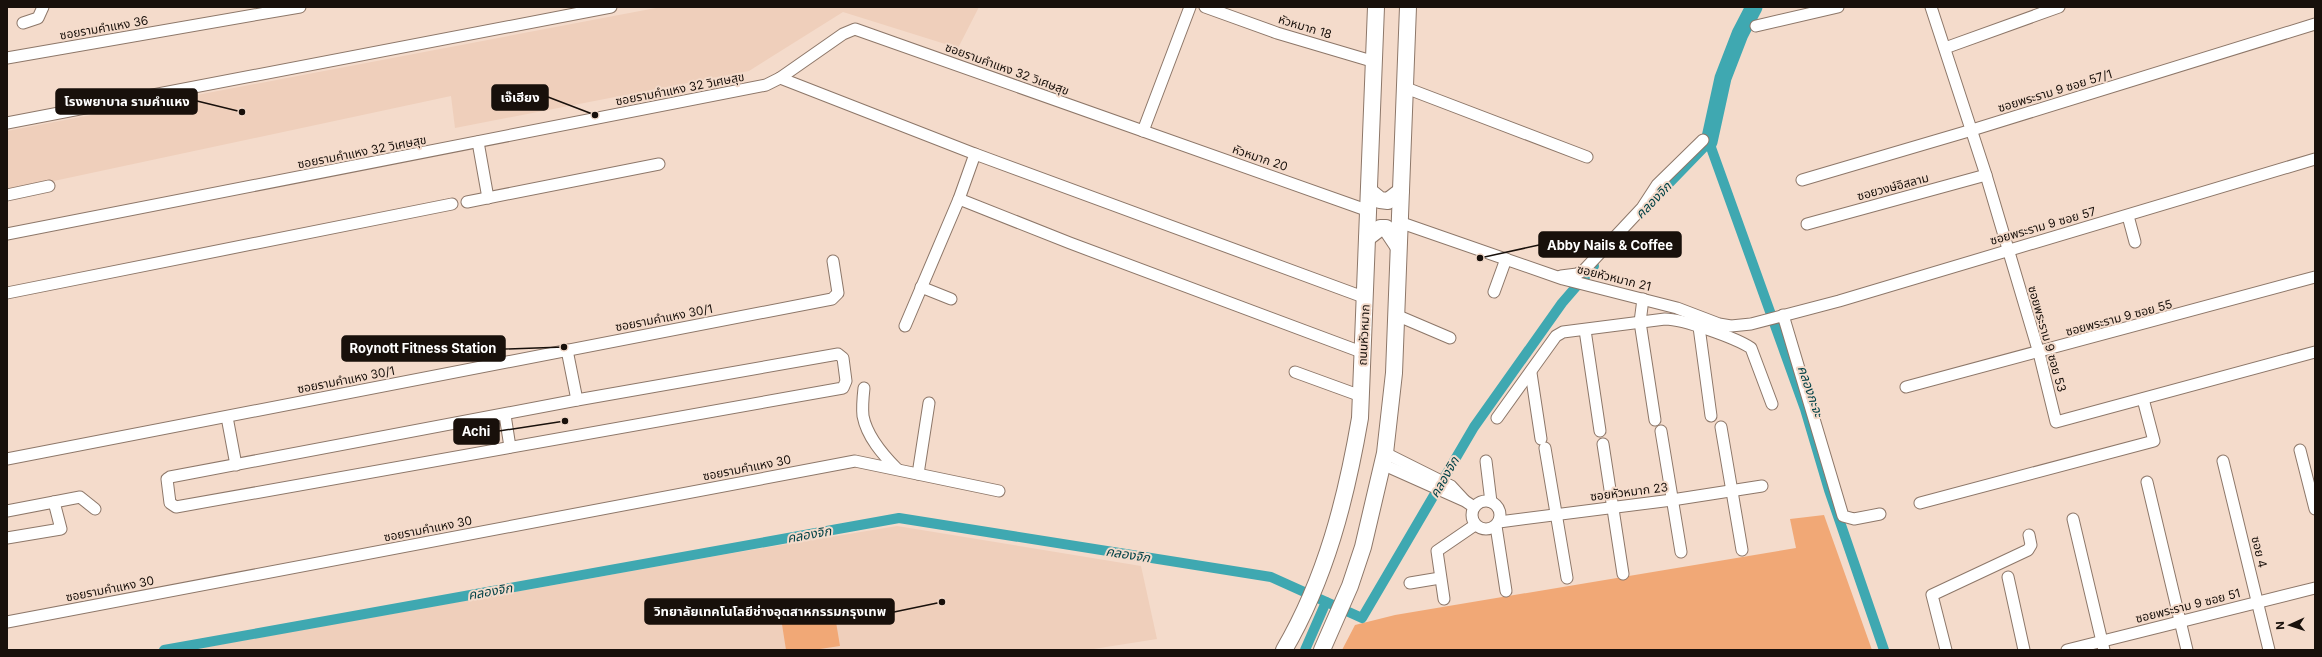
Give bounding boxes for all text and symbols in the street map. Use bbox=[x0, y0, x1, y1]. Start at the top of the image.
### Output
street label: หัวหมาก 18 bbox=[1277, 11, 1334, 42]
street label: ซอยรามคำแหง 36 bbox=[59, 12, 149, 43]
street label: ซอยรามคำแหง 32 วิเศษสุข bbox=[943, 39, 1071, 98]
street label: ซอยพระราม 9 ซอย 57/1 bbox=[1996, 66, 2114, 115]
street label: ซอยรามคำแหง 32 วิเศษสุข bbox=[614, 69, 746, 108]
callout: เจ๊เฮียง bbox=[492, 85, 548, 110]
callout: โรงพยาบาล รามคำแหง bbox=[56, 89, 197, 114]
text: เจ๊เฮียง bbox=[500, 89, 540, 105]
text: โรงพยาบาล รามคำแหง bbox=[64, 93, 190, 109]
street label: ซอยรามคำแหง 32 วิเศษสุข bbox=[296, 132, 428, 171]
street label: หัวหมาก 20 bbox=[1230, 141, 1290, 174]
street label: ซอยวงษ์อิสลาม bbox=[1855, 170, 1930, 203]
water label: คลองจิก bbox=[1632, 178, 1675, 222]
street label: ซอยพระราม 9 ซอย 57 bbox=[1988, 203, 2098, 248]
callout: Abby Nails & Coffee bbox=[1539, 232, 1681, 257]
text: Abby Nails & Coffee bbox=[1547, 237, 1673, 253]
street label: ซอยหัวหมาก 21 bbox=[1576, 261, 1653, 294]
street label: ซอยพระราม 9 ซอย 53 bbox=[2025, 284, 2070, 394]
street label: ซอยพระราม 9 ซอย 55 bbox=[2064, 296, 2174, 339]
street label: ซอยรามคำแหง 30/1 bbox=[614, 301, 714, 334]
street label: ถนนหัวหมาก bbox=[1354, 304, 1373, 366]
callout: Roynott Fitness Station bbox=[342, 336, 505, 361]
text: Roynott Fitness Station bbox=[350, 340, 496, 356]
street label: ซอยรามคำแหง 30/1 bbox=[296, 363, 396, 396]
water label: คลองกะจะ bbox=[1795, 363, 1828, 420]
callout: Achi bbox=[454, 419, 499, 444]
text: Achi bbox=[462, 423, 490, 439]
street label: ซอยรามคำแหง 30 bbox=[701, 452, 792, 483]
water label: คลองจิก bbox=[1426, 453, 1463, 500]
street label: ซอยหัวหมาก 23 bbox=[1589, 479, 1669, 504]
street label: ซอยรามคำแหง 30 bbox=[382, 513, 473, 544]
water label: คลองจิก bbox=[786, 522, 834, 546]
street label: ซอย 4 bbox=[2248, 535, 2271, 569]
water label: คลองจิก bbox=[1105, 543, 1152, 566]
street label: ซอยรามคำแหง 30 bbox=[64, 573, 155, 604]
water label: คลองจิก bbox=[467, 579, 515, 603]
street label: ซอยพระราม 9 ซอย 51 bbox=[2134, 585, 2242, 626]
callout: วิทยาลัยเทคโนโลยีช่างอุตสาหกรรมกรุงเทพ bbox=[645, 599, 894, 624]
text: วิทยาลัยเทคโนโลยีช่างอุตสาหกรรมกรุงเทพ bbox=[654, 603, 887, 619]
north arrow bbox=[2270, 605, 2310, 645]
text: N bbox=[2273, 621, 2287, 630]

